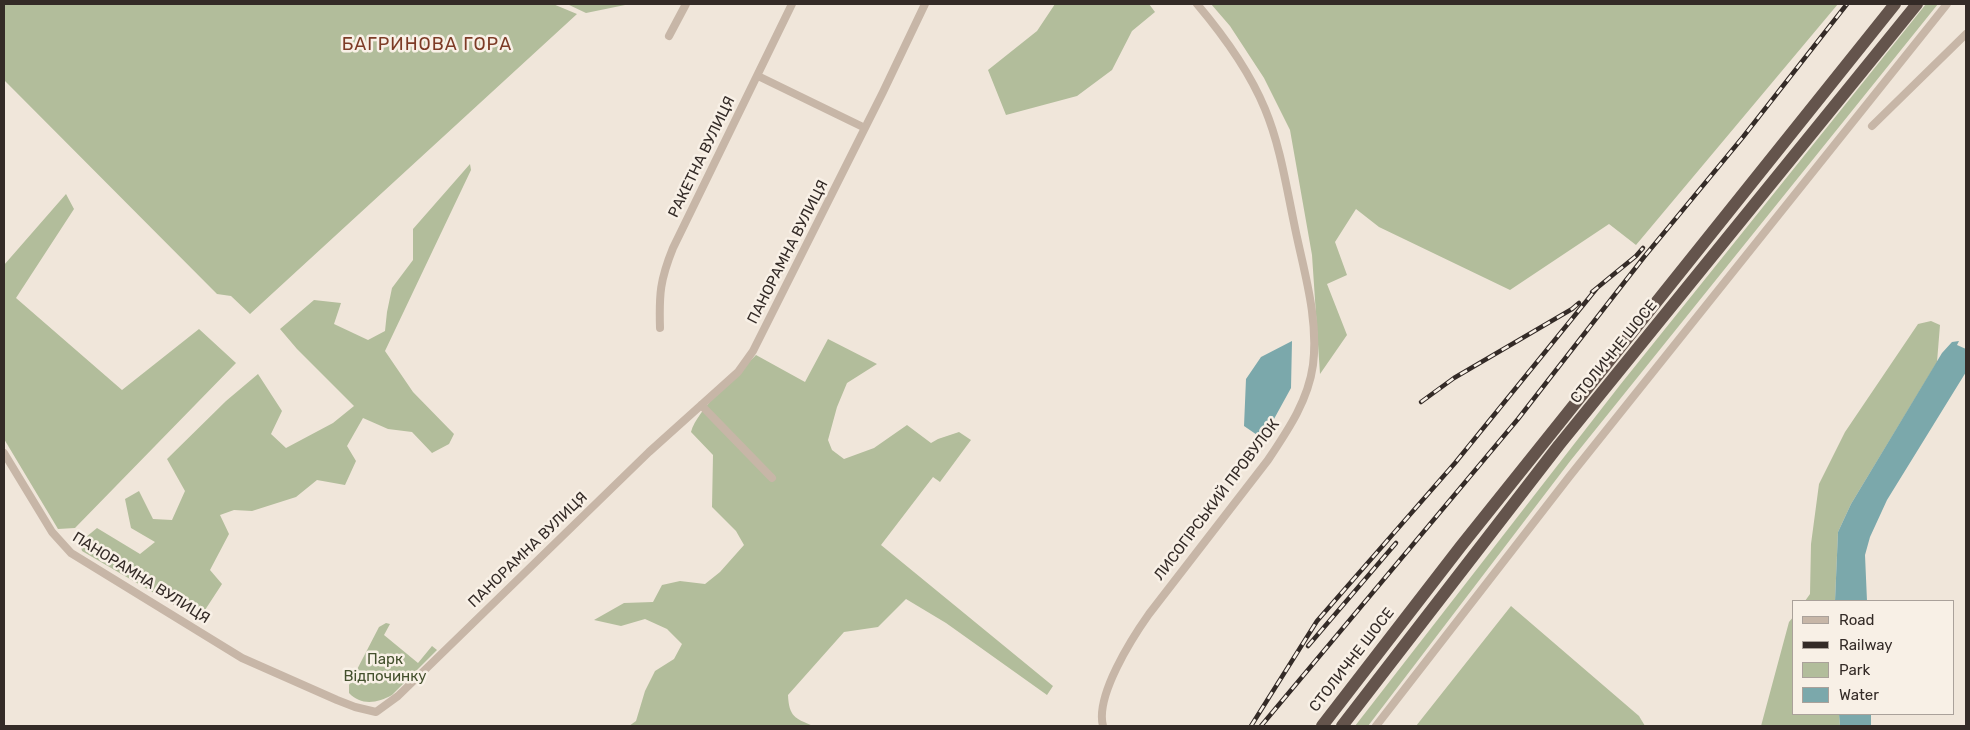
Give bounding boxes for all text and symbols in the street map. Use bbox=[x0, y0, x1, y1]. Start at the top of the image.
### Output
district label: БАГРИНОВА ГОРА bbox=[340, 34, 514, 56]
street label: РАКЕТНА ВУЛИЦЯ bbox=[665, 94, 739, 220]
street label: ПАНОРАМНА ВУЛИЦЯ bbox=[744, 177, 832, 327]
street label: СТОЛИЧНЕ ШОСЕ bbox=[1567, 297, 1661, 407]
street label: ЛИСОГІРСЬКИЙ ПРОВУЛОК bbox=[1150, 416, 1284, 584]
street label: ПАНОРАМНА ВУЛИЦЯ bbox=[465, 488, 591, 612]
street label: ПАНОРАМНА ВУЛИЦЯ bbox=[69, 528, 213, 628]
legend bbox=[1792, 600, 1955, 715]
street label: СТОЛИЧНЕ ШОСЕ bbox=[1306, 604, 1398, 716]
text: Road bbox=[1839, 611, 1875, 629]
text: Railway bbox=[1839, 636, 1893, 654]
park label: Парк Відпочинку bbox=[344, 651, 426, 686]
text: Park bbox=[1839, 661, 1870, 679]
text: Water bbox=[1839, 686, 1879, 704]

